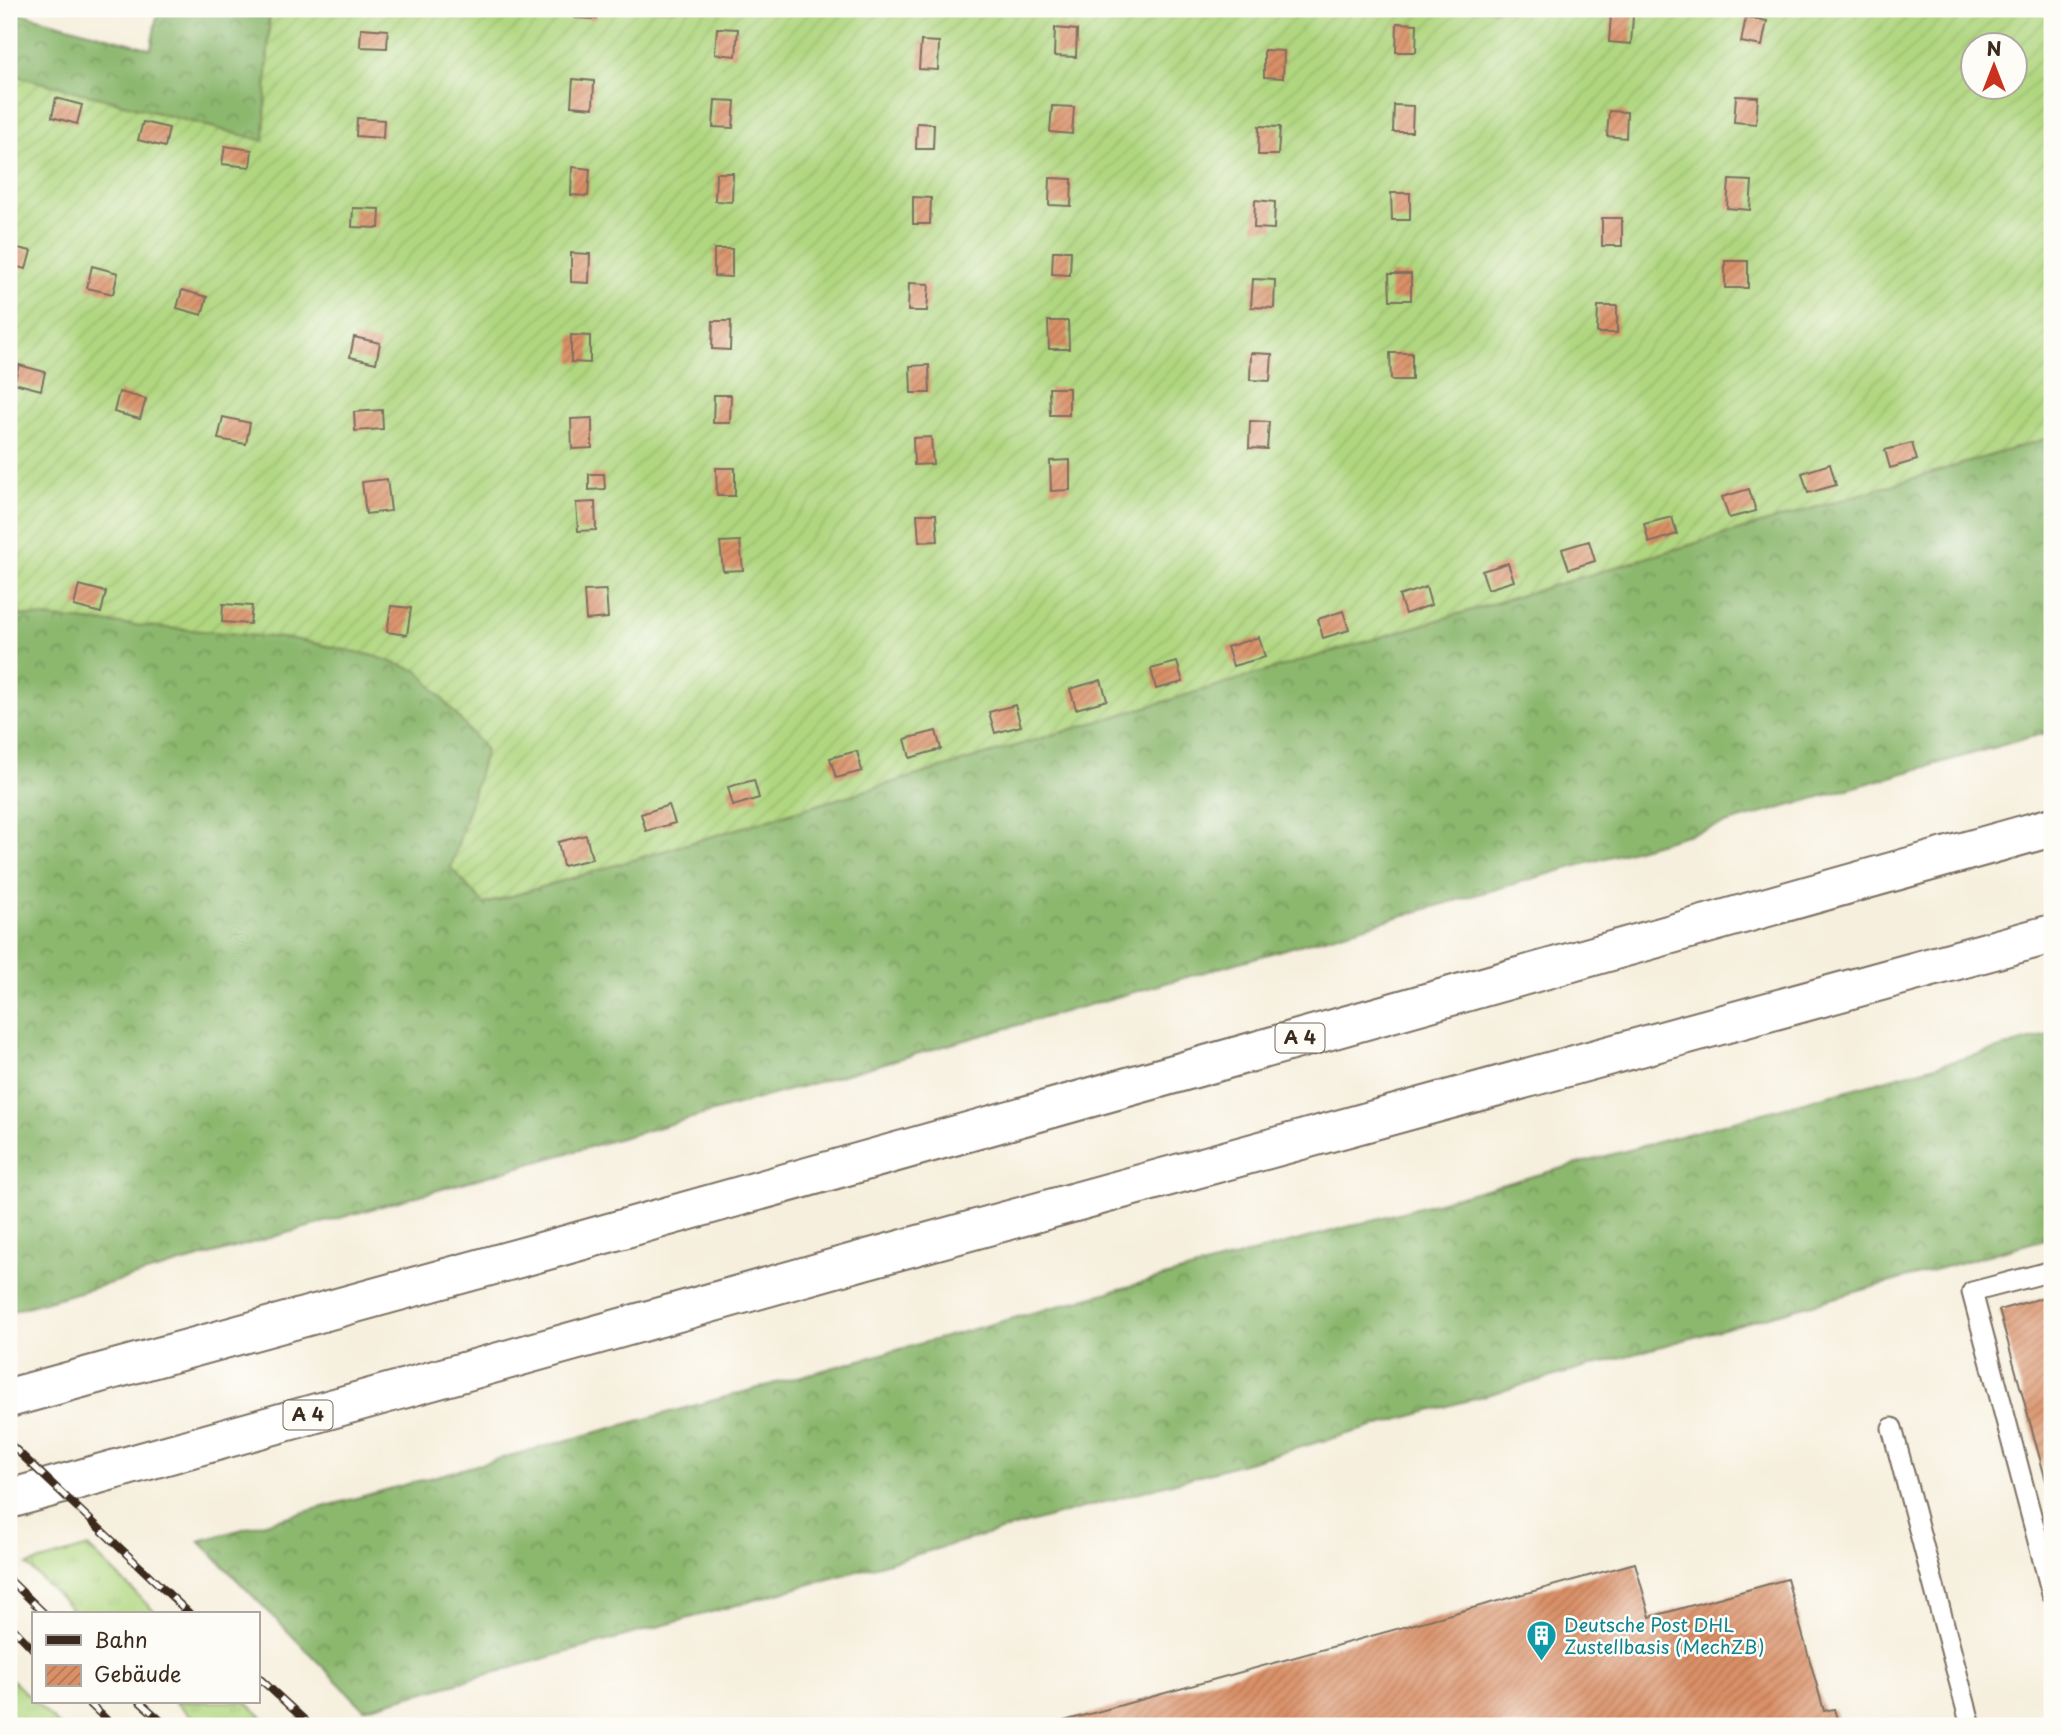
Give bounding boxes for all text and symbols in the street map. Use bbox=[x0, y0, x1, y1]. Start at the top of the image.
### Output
north arrow bbox=[1960, 32, 2030, 102]
text: N bbox=[1986, 34, 2002, 62]
road number: A 4 bbox=[1276, 1023, 1324, 1052]
road number: A 4 bbox=[284, 1400, 332, 1430]
place label: Deutsche Post DHL Zustellbasis (MechZB) bbox=[1564, 1610, 1765, 1660]
legend bbox=[32, 1612, 259, 1704]
building icon: Deutsche Post DHL Zustellbasis (MechZB) bbox=[1524, 1619, 1558, 1663]
text: Bahn bbox=[94, 1623, 148, 1655]
text: Gebäude bbox=[94, 1657, 181, 1689]

